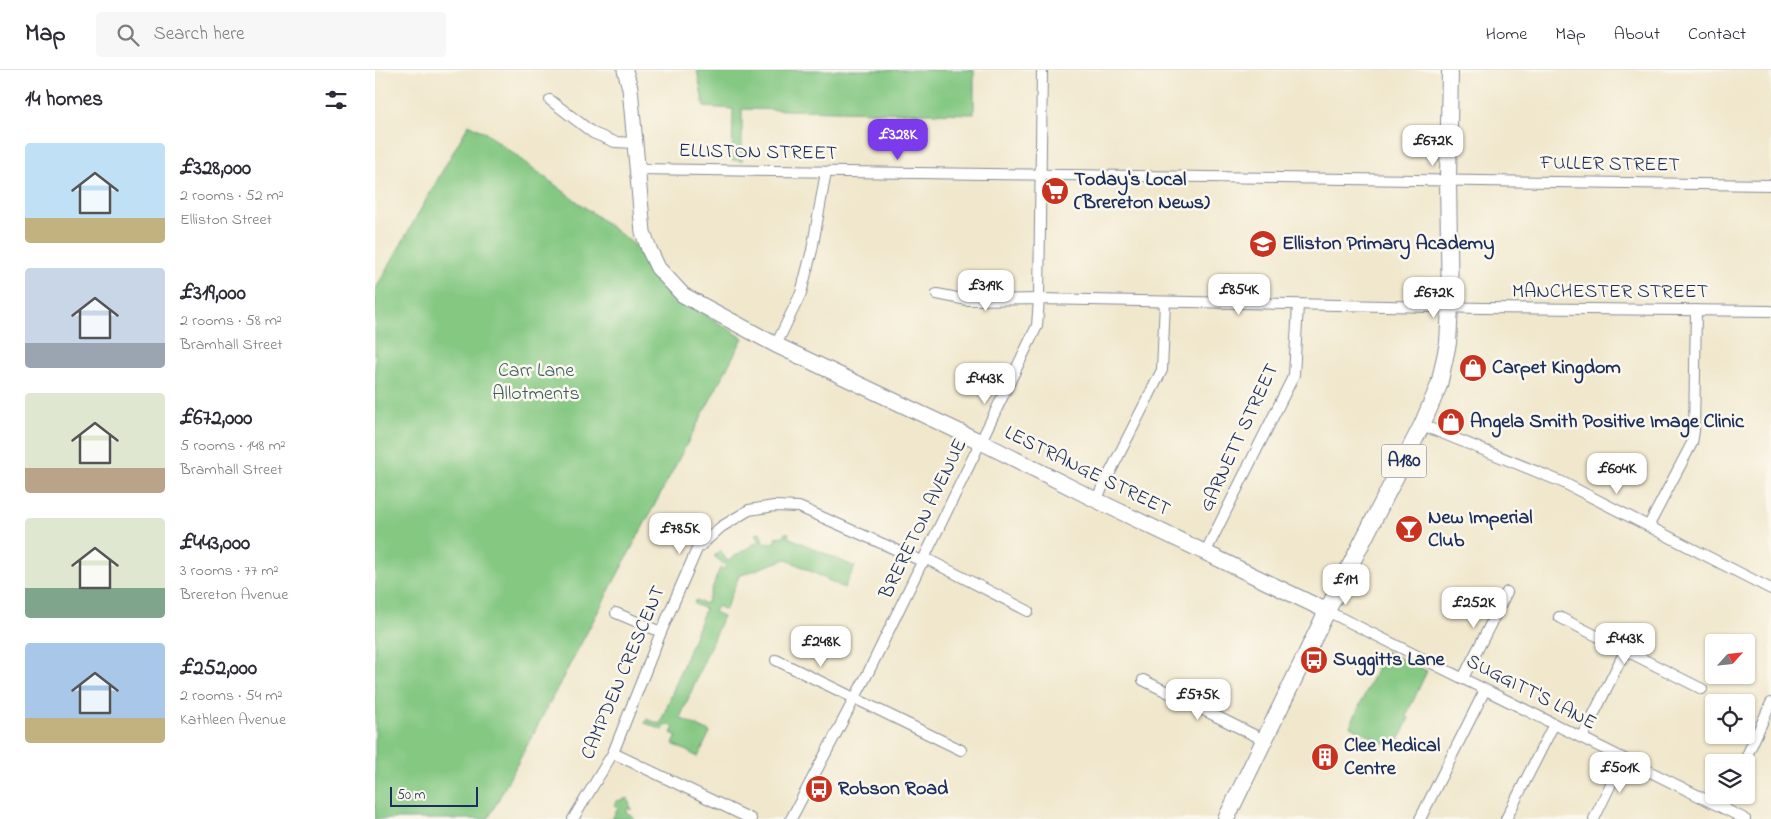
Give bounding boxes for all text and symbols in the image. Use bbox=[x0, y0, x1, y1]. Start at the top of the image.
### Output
search box bbox=[96, 12, 446, 57]
text: Map bbox=[25, 17, 66, 52]
icon: search bbox=[114, 21, 142, 49]
text: Search here bbox=[154, 21, 245, 48]
text: Home bbox=[1486, 22, 1527, 48]
text: Map bbox=[1555, 22, 1586, 48]
text: About bbox=[1614, 22, 1660, 48]
text: Contact bbox=[1688, 22, 1746, 48]
text: 14 homes bbox=[25, 85, 103, 115]
icon: filters bbox=[322, 86, 350, 114]
pin: £328K bbox=[863, 118, 933, 161]
text: £328K bbox=[879, 123, 917, 147]
pin: £672K bbox=[1398, 124, 1468, 167]
text: £672K bbox=[1413, 129, 1453, 153]
street label: ELLISTON STREET bbox=[678, 137, 838, 169]
street label: FULLER STREET bbox=[1539, 149, 1680, 181]
text: £328,000 bbox=[180, 154, 251, 184]
icon: home bbox=[65, 163, 125, 223]
place label: Today's Local (Brereton News) bbox=[1074, 166, 1210, 218]
supermarket icon: Today's Local (Brereton News) bbox=[1040, 176, 1070, 206]
text: 2 rooms · 52 m² bbox=[180, 184, 284, 208]
text: Elliston Street bbox=[180, 208, 272, 232]
school or university icon: Elliston Primary Academy bbox=[1248, 229, 1278, 259]
place label: Elliston Primary Academy bbox=[1282, 230, 1494, 260]
pin: £319K bbox=[951, 270, 1021, 312]
text: £319K bbox=[969, 274, 1003, 298]
pin: £854K bbox=[1204, 274, 1274, 316]
pin: £672K bbox=[1399, 276, 1469, 319]
text: £854K bbox=[1219, 278, 1259, 302]
street label: MANCHESTER STREET bbox=[1512, 278, 1708, 307]
text: £319,000 bbox=[180, 279, 246, 309]
text: £672K bbox=[1414, 281, 1454, 305]
icon: home bbox=[65, 288, 125, 348]
text: 2 rooms · 58 m² bbox=[180, 309, 282, 333]
text: Bramhall Street bbox=[180, 333, 283, 357]
shop icon: Carpet Kingdom bbox=[1458, 353, 1488, 383]
place label: Carpet Kingdom bbox=[1492, 354, 1621, 384]
park label: Carr Lane Allotments bbox=[492, 357, 580, 409]
street label: GARNETT STREET bbox=[1193, 359, 1287, 517]
pin: £443K bbox=[950, 362, 1020, 405]
text: £443K bbox=[966, 367, 1004, 391]
text: £672,000 bbox=[180, 404, 252, 434]
shop icon: Angela Smith Positive Image Clinic bbox=[1436, 407, 1466, 437]
place label: Angela Smith Positive Image Clinic bbox=[1470, 408, 1745, 438]
icon: home bbox=[65, 413, 125, 473]
street label: LESTRANGE STREET bbox=[999, 419, 1175, 525]
text: 5 rooms · 148 m² bbox=[180, 434, 286, 458]
street label: BRERETON AVENUE bbox=[872, 434, 975, 605]
road number: A180 bbox=[1381, 444, 1427, 478]
pin: £604K bbox=[1582, 452, 1652, 495]
text: £604K bbox=[1598, 457, 1636, 481]
text: Bramhall Street bbox=[180, 458, 283, 482]
place label: New Imperial Club bbox=[1428, 504, 1533, 556]
pin: £785K bbox=[645, 512, 715, 555]
bar icon: New Imperial Club bbox=[1394, 514, 1424, 544]
text: £785K bbox=[660, 517, 700, 541]
text: £443,000 bbox=[180, 529, 250, 559]
icon: home bbox=[65, 538, 125, 598]
text: 3 rooms · 77 m² bbox=[180, 559, 279, 583]
pin: £1M bbox=[1322, 564, 1370, 606]
text: £1M bbox=[1334, 568, 1358, 592]
street label: CAMPDEN CRESCENT bbox=[574, 582, 674, 764]
text: Brereton Avenue bbox=[180, 583, 288, 607]
pin: £252K bbox=[1439, 586, 1509, 629]
text: £252K bbox=[1453, 591, 1495, 615]
pin: £443K bbox=[1590, 622, 1660, 665]
pin: £248K bbox=[786, 626, 856, 668]
text: £443K bbox=[1606, 627, 1644, 651]
text: £248K bbox=[802, 630, 840, 654]
north arrow bbox=[1705, 634, 1755, 684]
map controls bbox=[1705, 634, 1755, 804]
bus stop icon: Suggitts Lane bbox=[1299, 645, 1329, 675]
place label: Suggitts Lane bbox=[1333, 646, 1445, 676]
street label: SUGGITT'S LANE bbox=[1461, 648, 1601, 738]
text: £252,000 bbox=[180, 654, 257, 684]
icon: home bbox=[65, 663, 125, 723]
pin: £575K bbox=[1163, 678, 1233, 721]
text: £575K bbox=[1177, 683, 1219, 707]
text: 2 rooms · 54 m² bbox=[180, 684, 282, 708]
button: locate bbox=[1705, 694, 1755, 744]
text: Kathleen Avenue bbox=[180, 708, 286, 732]
place label: Clee Medical Centre bbox=[1344, 732, 1440, 784]
building icon: Clee Medical Centre bbox=[1310, 742, 1340, 772]
pin: £501K bbox=[1585, 752, 1655, 794]
button: layers bbox=[1705, 754, 1755, 804]
text: £501K bbox=[1600, 756, 1640, 780]
bus stop icon: Robson Road bbox=[804, 774, 834, 804]
place label: Robson Road bbox=[838, 775, 949, 804]
scale bar bbox=[390, 784, 477, 807]
text: 50 m bbox=[397, 785, 425, 806]

